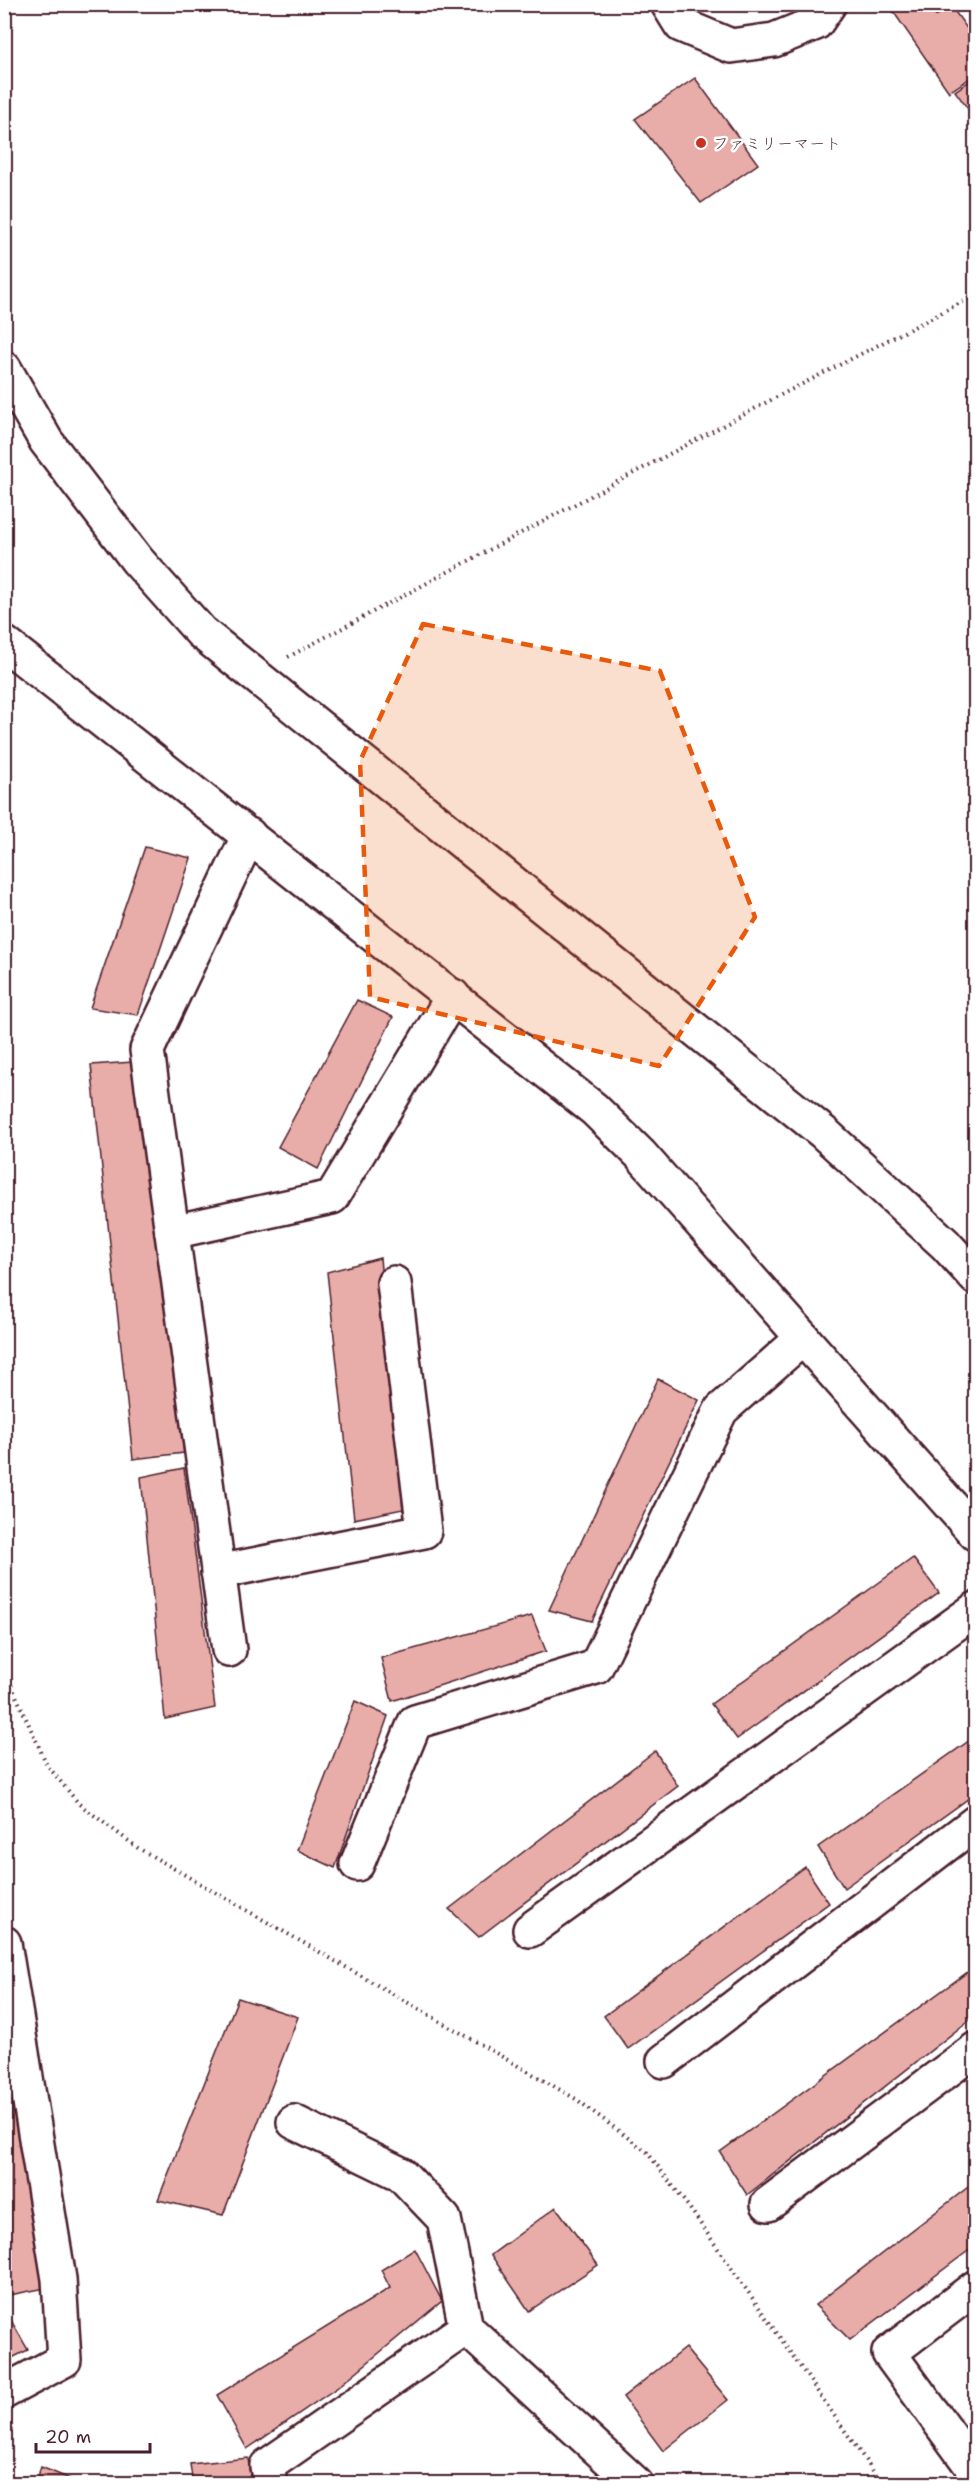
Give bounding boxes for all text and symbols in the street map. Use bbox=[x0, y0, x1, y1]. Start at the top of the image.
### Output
place label: ファミリーマート bbox=[713, 133, 841, 154]
marker: ファミリーマート bbox=[694, 136, 708, 150]
scale bar bbox=[36, 2416, 150, 2454]
text: 20 m bbox=[45, 2425, 91, 2449]

